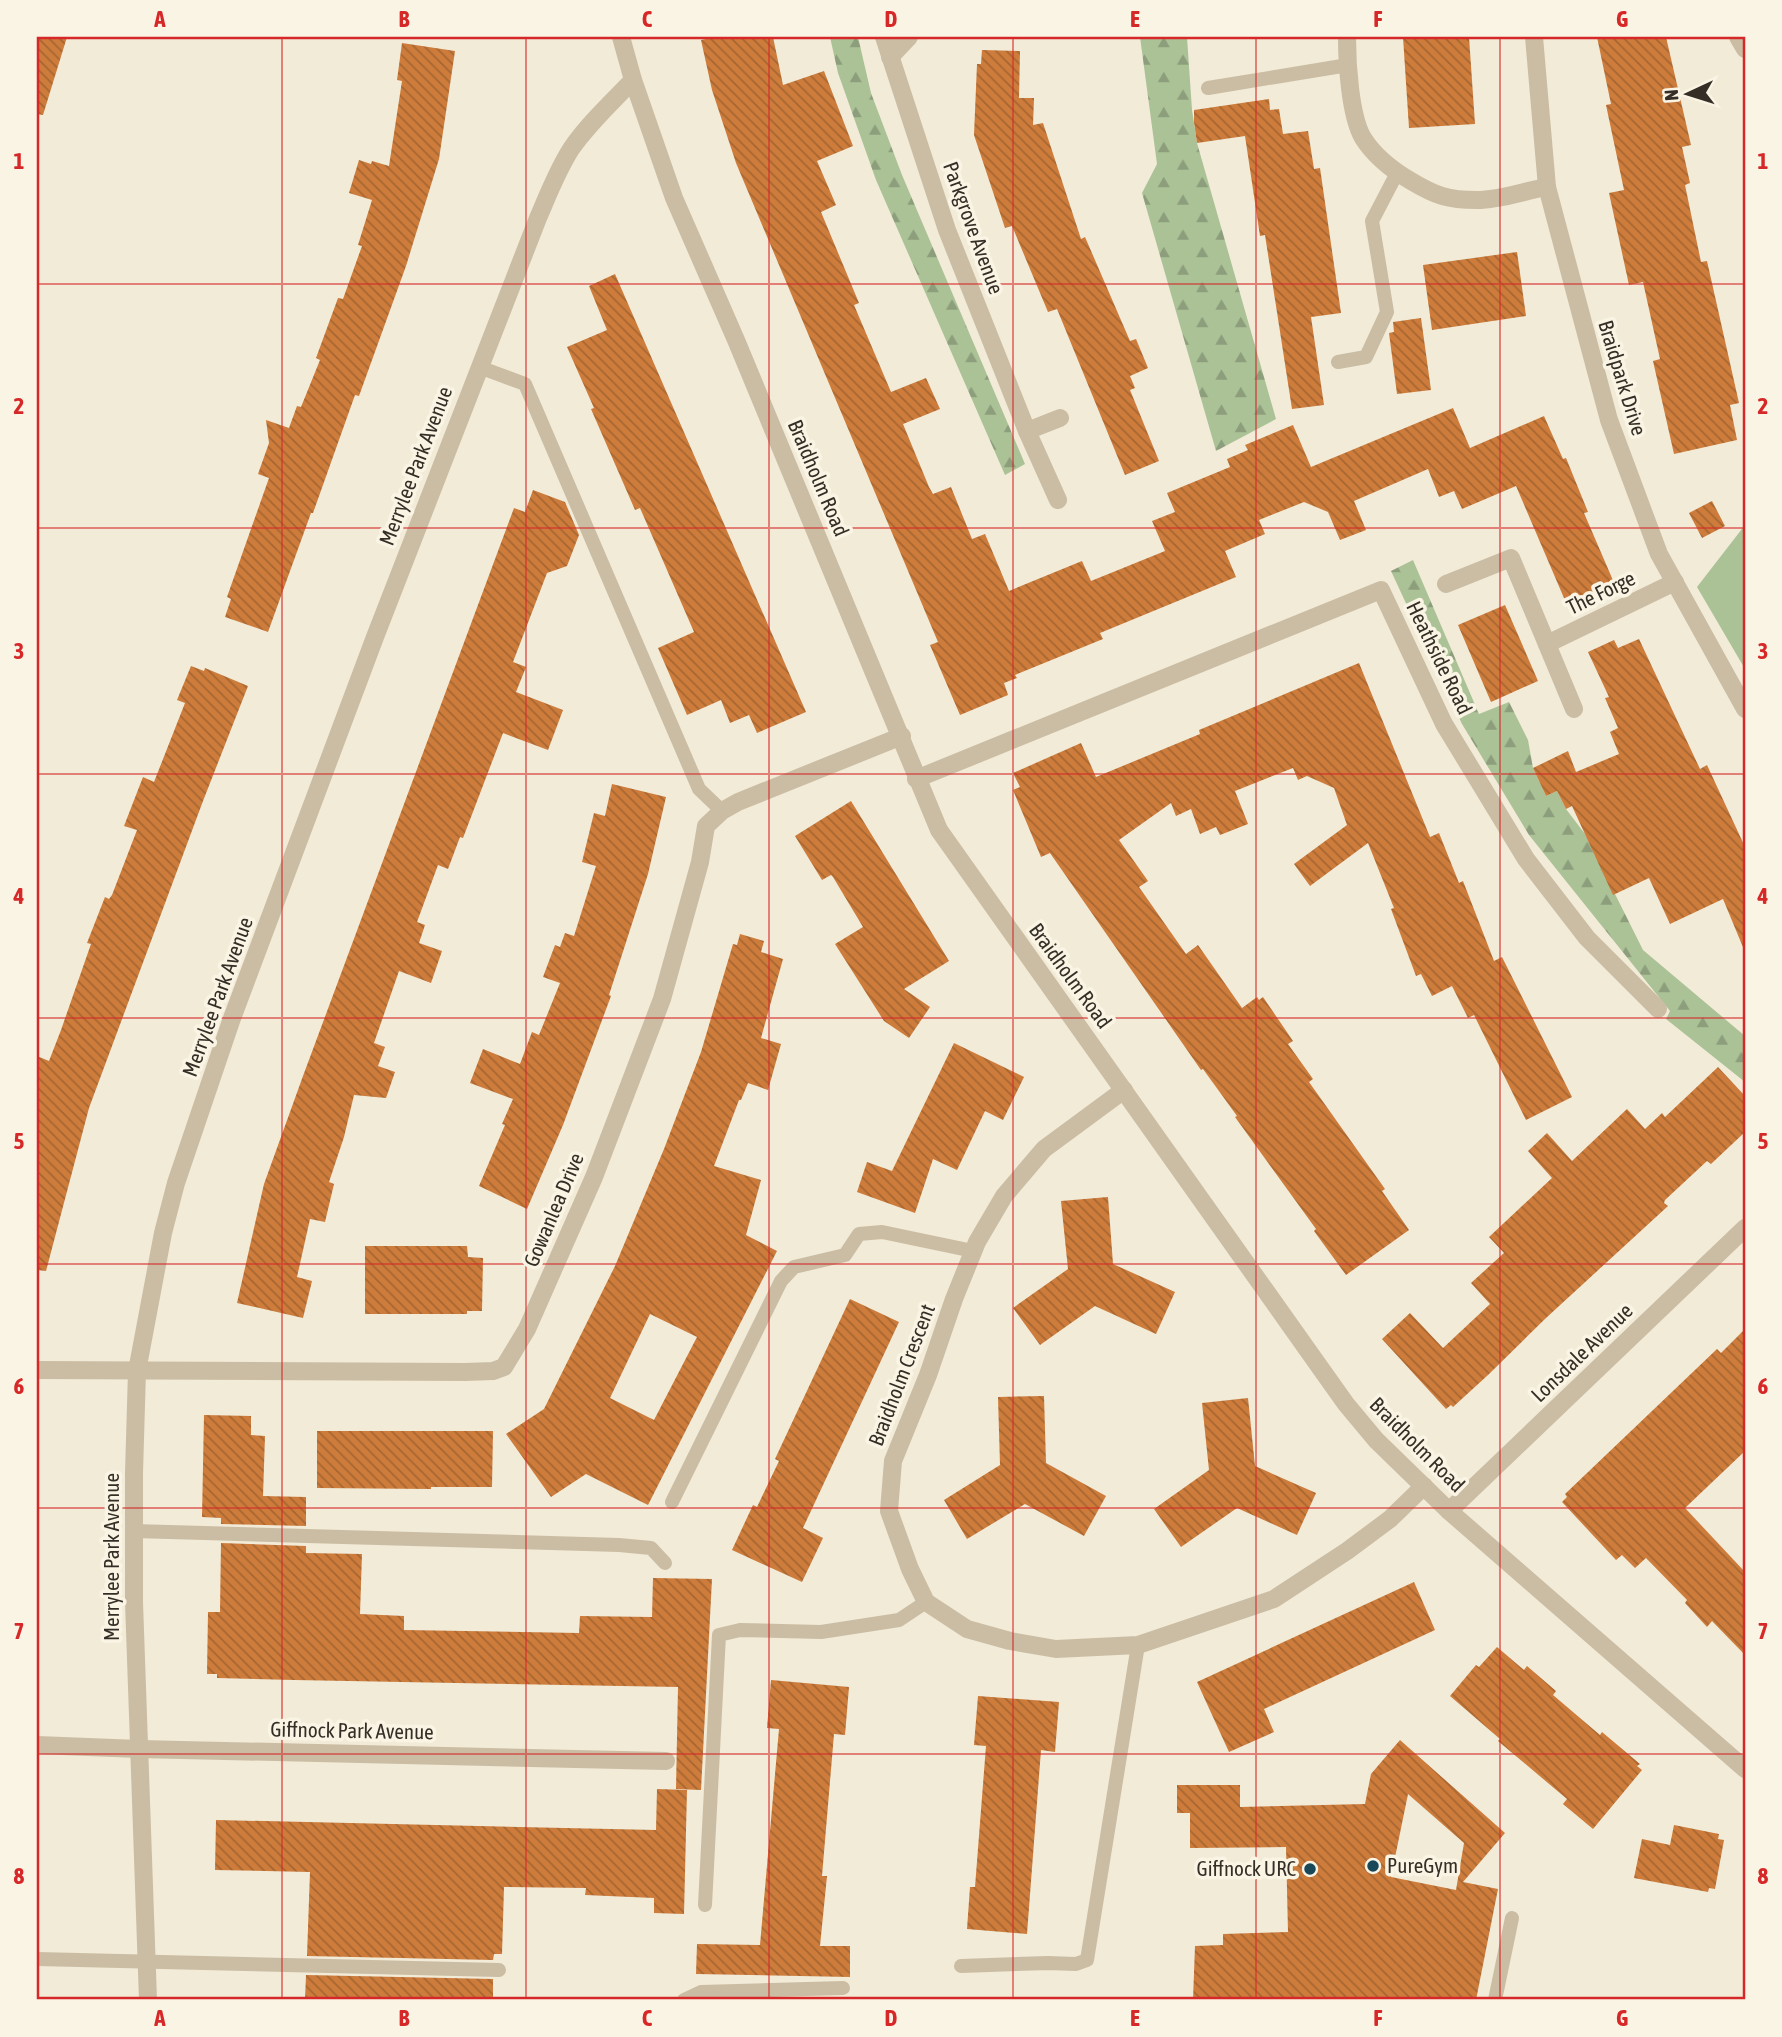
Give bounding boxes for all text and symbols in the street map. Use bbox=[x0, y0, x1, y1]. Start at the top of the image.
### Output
text: A bbox=[153, 6, 166, 32]
text: B bbox=[399, 6, 410, 32]
text: C bbox=[642, 6, 653, 32]
text: D bbox=[885, 6, 898, 32]
text: E bbox=[1130, 6, 1140, 32]
text: F bbox=[1373, 6, 1383, 32]
text: G bbox=[1616, 6, 1628, 32]
north arrow bbox=[1652, 60, 1722, 130]
text: N bbox=[1660, 89, 1682, 102]
text: 1 bbox=[14, 148, 25, 174]
text: 1 bbox=[1758, 148, 1769, 174]
street label: Parkgrove Avenue bbox=[939, 158, 1009, 297]
street label: Braidpark Drive bbox=[1594, 317, 1652, 438]
street label: Merrylee Park Avenue bbox=[374, 383, 456, 548]
text: 2 bbox=[14, 393, 24, 419]
text: 2 bbox=[1758, 393, 1768, 419]
street label: Braidholm Road bbox=[784, 416, 854, 539]
street label: The Forge bbox=[1562, 565, 1639, 619]
street label: Heathside Road bbox=[1402, 597, 1478, 718]
text: 3 bbox=[14, 638, 24, 664]
text: 3 bbox=[1758, 638, 1768, 664]
text: 4 bbox=[13, 883, 25, 909]
text: 4 bbox=[1757, 883, 1769, 909]
street label: Merrylee Park Avenue bbox=[177, 914, 257, 1080]
street label: Braidholm Road bbox=[1025, 918, 1117, 1033]
text: 5 bbox=[14, 1128, 25, 1154]
text: 5 bbox=[1758, 1128, 1769, 1154]
street label: Gowanlea Drive bbox=[518, 1149, 588, 1270]
street label: Lonsdale Avenue bbox=[1526, 1298, 1637, 1406]
street label: Braidholm Crescent bbox=[863, 1300, 939, 1449]
text: 6 bbox=[14, 1373, 25, 1399]
text: 6 bbox=[1758, 1373, 1769, 1399]
street label: Braidholm Road bbox=[1365, 1392, 1470, 1497]
street label: Merrylee Park Avenue bbox=[99, 1473, 123, 1641]
text: 7 bbox=[14, 1618, 24, 1644]
text: 7 bbox=[1758, 1618, 1768, 1644]
street label: Giffnock Park Avenue bbox=[270, 1717, 434, 1743]
place label: PureGym bbox=[1387, 1853, 1458, 1877]
place label: Giffnock URC bbox=[1197, 1856, 1297, 1880]
marker: PureGym bbox=[1365, 1858, 1381, 1874]
marker: Giffnock URC bbox=[1302, 1861, 1318, 1877]
text: 8 bbox=[14, 1863, 25, 1889]
text: 8 bbox=[1758, 1863, 1769, 1889]
text: A bbox=[153, 2005, 166, 2031]
text: B bbox=[399, 2005, 410, 2031]
text: C bbox=[642, 2005, 653, 2031]
text: D bbox=[885, 2005, 898, 2031]
text: E bbox=[1130, 2005, 1140, 2031]
text: F bbox=[1373, 2005, 1383, 2031]
text: G bbox=[1616, 2005, 1628, 2031]

